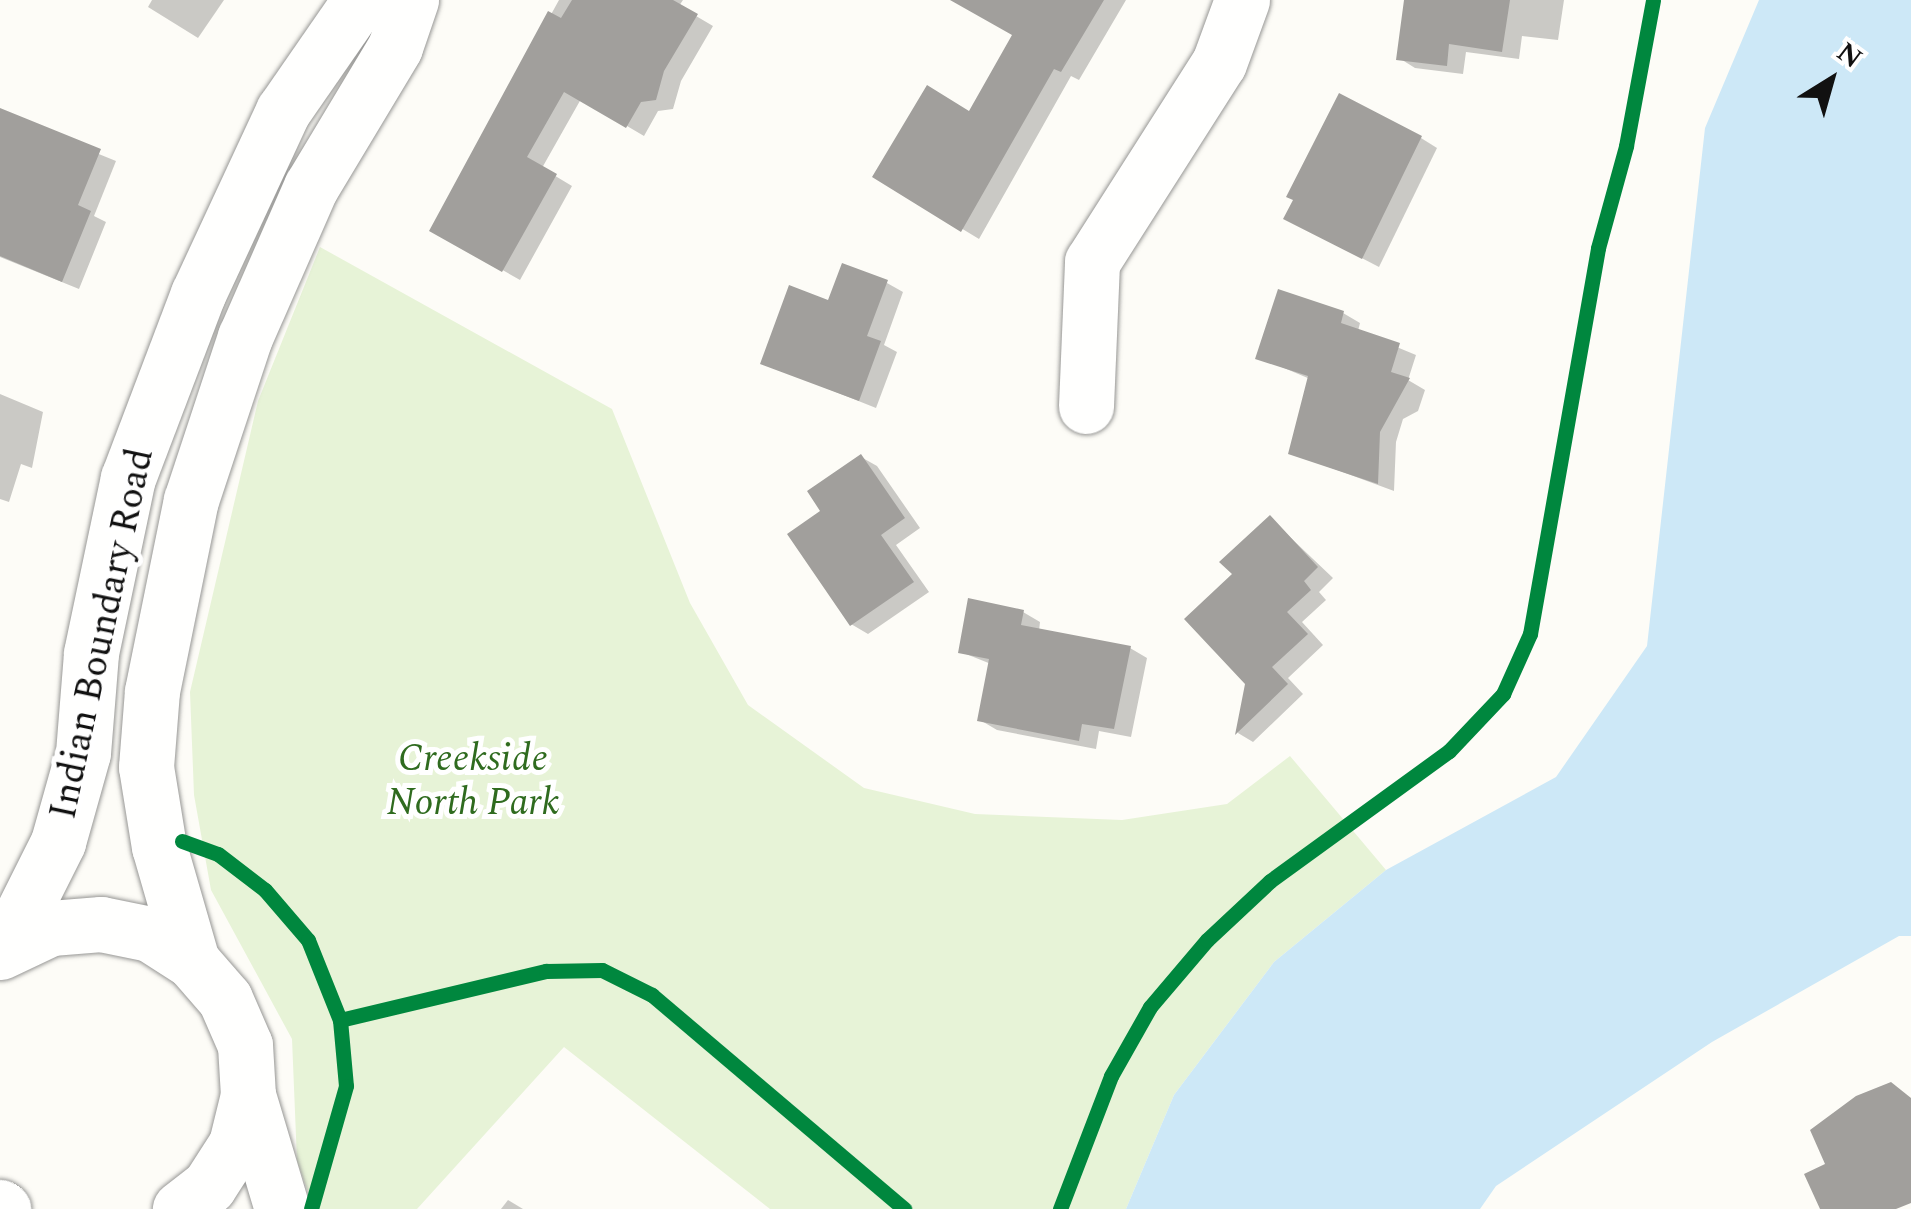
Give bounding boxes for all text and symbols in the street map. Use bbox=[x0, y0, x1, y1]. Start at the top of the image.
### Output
north arrow bbox=[1781, 30, 1881, 130]
text: N bbox=[1827, 32, 1871, 80]
street label: Indian Boundary Road bbox=[41, 444, 165, 824]
park label: Creekside North Park bbox=[387, 737, 559, 826]

